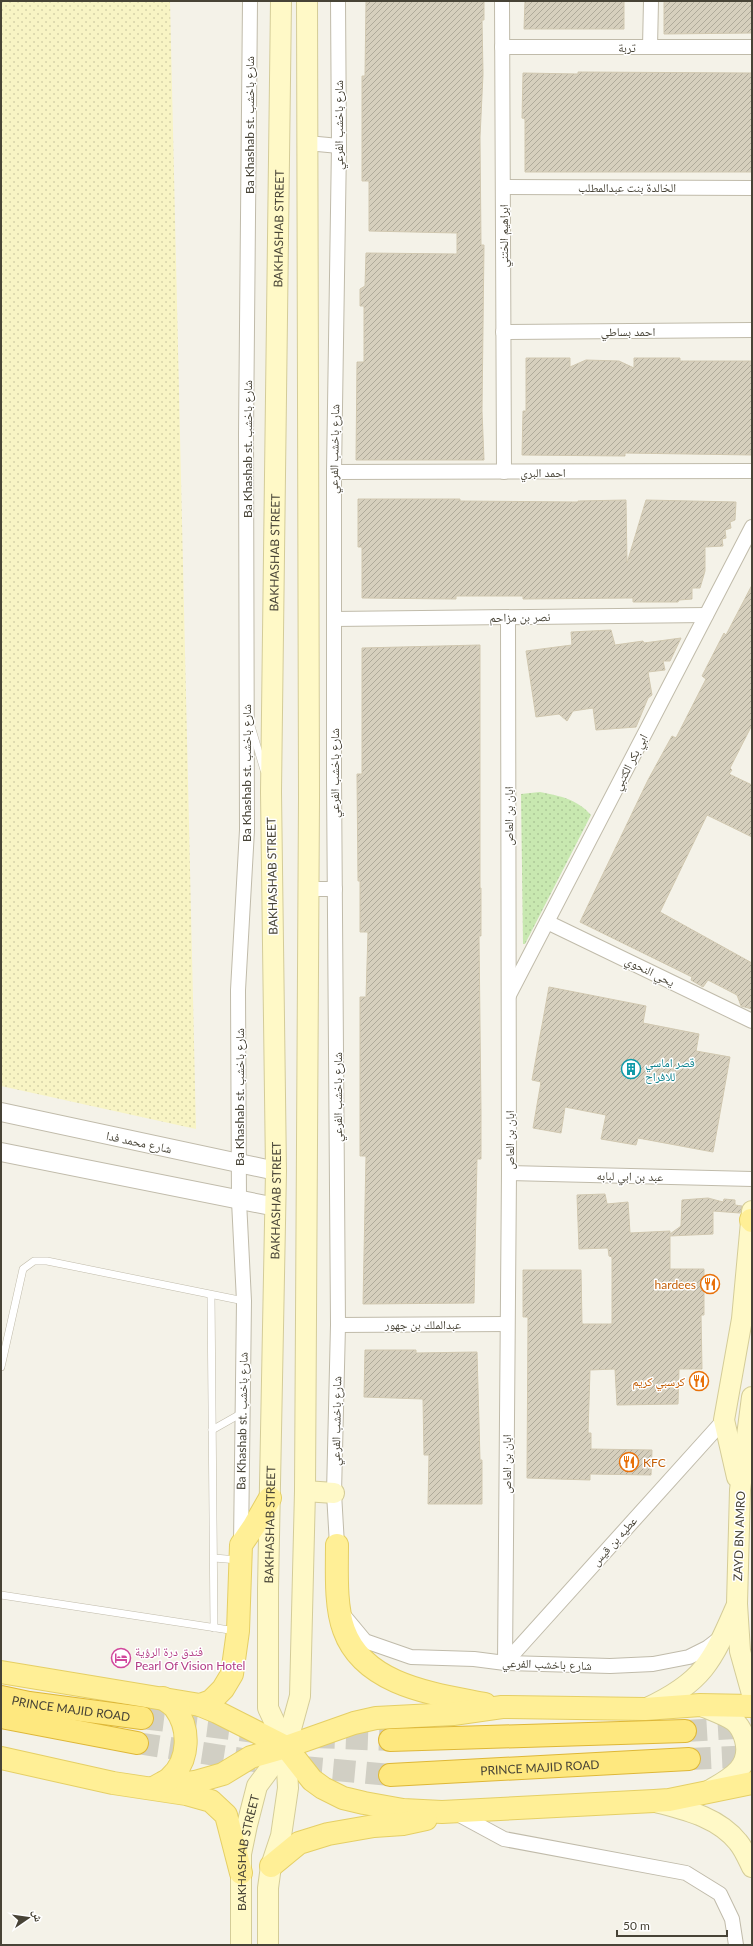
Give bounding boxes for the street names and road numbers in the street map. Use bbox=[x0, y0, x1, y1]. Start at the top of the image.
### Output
street label: تربة bbox=[618, 40, 636, 55]
street label: Ba Khashab st. شارع باخشب bbox=[242, 56, 258, 194]
street label: شارع باخشب الفرعي bbox=[331, 80, 349, 170]
street label: BAKHASHAB STREET bbox=[270, 170, 286, 288]
street label: الخالدة بنت عبدالمطلب bbox=[578, 180, 676, 195]
street label: ابراهيم الختني bbox=[496, 204, 514, 268]
street label: احمد بساطي bbox=[601, 324, 655, 342]
street label: Ba Khashab st. شارع باخشب bbox=[240, 380, 256, 518]
street label: شارع باخشب الفرعي bbox=[326, 404, 345, 494]
street label: احمد البري bbox=[520, 465, 566, 483]
street label: BAKHASHAB STREET bbox=[266, 494, 282, 612]
street label: نصر بن مزاحم bbox=[489, 609, 551, 626]
street label: Ba Khashab st. شارع باخشب bbox=[239, 704, 255, 842]
street label: شارع باخشب الفرعي bbox=[327, 728, 345, 818]
street label: ابي بكر الكتبي bbox=[609, 731, 653, 794]
street label: ابان بن العاص bbox=[501, 786, 516, 846]
street label: BAKHASHAB STREET bbox=[263, 817, 281, 935]
street label: يحي النحوي bbox=[621, 953, 677, 992]
street label: Ba Khashab st. شارع باخشب bbox=[232, 1028, 248, 1166]
street label: شارع باخشب الفرعي bbox=[330, 1052, 348, 1142]
street label: ابان بن العاص bbox=[502, 1110, 517, 1170]
street label: شارع محمد فدا bbox=[105, 1128, 173, 1157]
street label: BAKHASHAB STREET bbox=[267, 1142, 284, 1260]
street label: عبد بن ابي لبابه bbox=[596, 1168, 664, 1187]
street label: عبدالملك بن جهور bbox=[384, 1317, 461, 1332]
street label: Ba Khashab st. شارع باخشب bbox=[233, 1352, 252, 1490]
street label: شارع باخشب الفرعي bbox=[328, 1376, 347, 1466]
street label: ابان بن العاص bbox=[499, 1434, 514, 1494]
street label: BAKHASHAB STREET bbox=[261, 1465, 278, 1583]
street label: ZAYD BN AMRO bbox=[730, 1490, 748, 1581]
street label: عطيه بن قيس bbox=[588, 1513, 640, 1569]
street label: شارع باخشب الفرعي bbox=[502, 1655, 592, 1676]
street label: PRINCE MAJID ROAD bbox=[10, 1692, 131, 1724]
street label: PRINCE MAJID ROAD bbox=[480, 1756, 600, 1778]
street label: BAKHASHAB STREET bbox=[234, 1793, 262, 1911]

